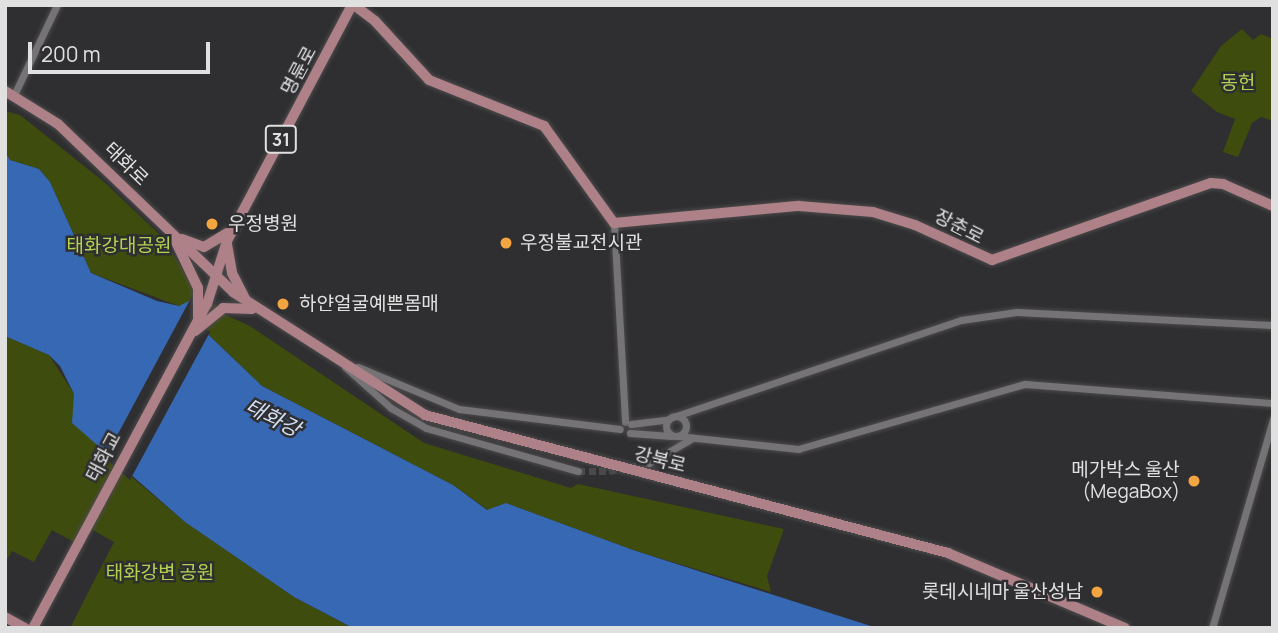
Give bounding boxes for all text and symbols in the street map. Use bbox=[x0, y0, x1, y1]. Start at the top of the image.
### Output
scale bar bbox=[32, 28, 214, 72]
text: 200 m bbox=[41, 40, 101, 68]
street label: 명륜로 bbox=[277, 42, 321, 100]
park label: 동헌 bbox=[1221, 72, 1255, 94]
road number: 31 bbox=[264, 124, 298, 154]
street label: 태화로 bbox=[99, 138, 153, 190]
street label: 장춘로 bbox=[930, 205, 988, 249]
place label: 우정병원 bbox=[228, 213, 298, 235]
marker: 우정병원 bbox=[202, 214, 222, 234]
place label: 우정불교전시관 bbox=[520, 232, 642, 254]
park label: 태화강대공원 bbox=[67, 235, 171, 257]
marker: 우정불교전시관 bbox=[498, 235, 514, 251]
place label: 하얀얼굴예쁜몸매 bbox=[299, 293, 439, 315]
marker: 하얀얼굴예쁜몸매 bbox=[273, 294, 293, 314]
water label: 태화강 bbox=[241, 393, 305, 441]
street label: 태화교 bbox=[82, 428, 126, 486]
street label: 강북로 bbox=[632, 443, 688, 477]
place label: 메가박스 울산 (MegaBox) bbox=[1071, 459, 1180, 503]
marker: 메가박스 울산 (MegaBox) bbox=[1186, 473, 1202, 489]
park label: 태화강변 공원 bbox=[106, 562, 214, 584]
place label: 롯데시네마 울산성남 bbox=[922, 581, 1083, 603]
marker: 롯데시네마 울산성남 bbox=[1089, 584, 1105, 600]

